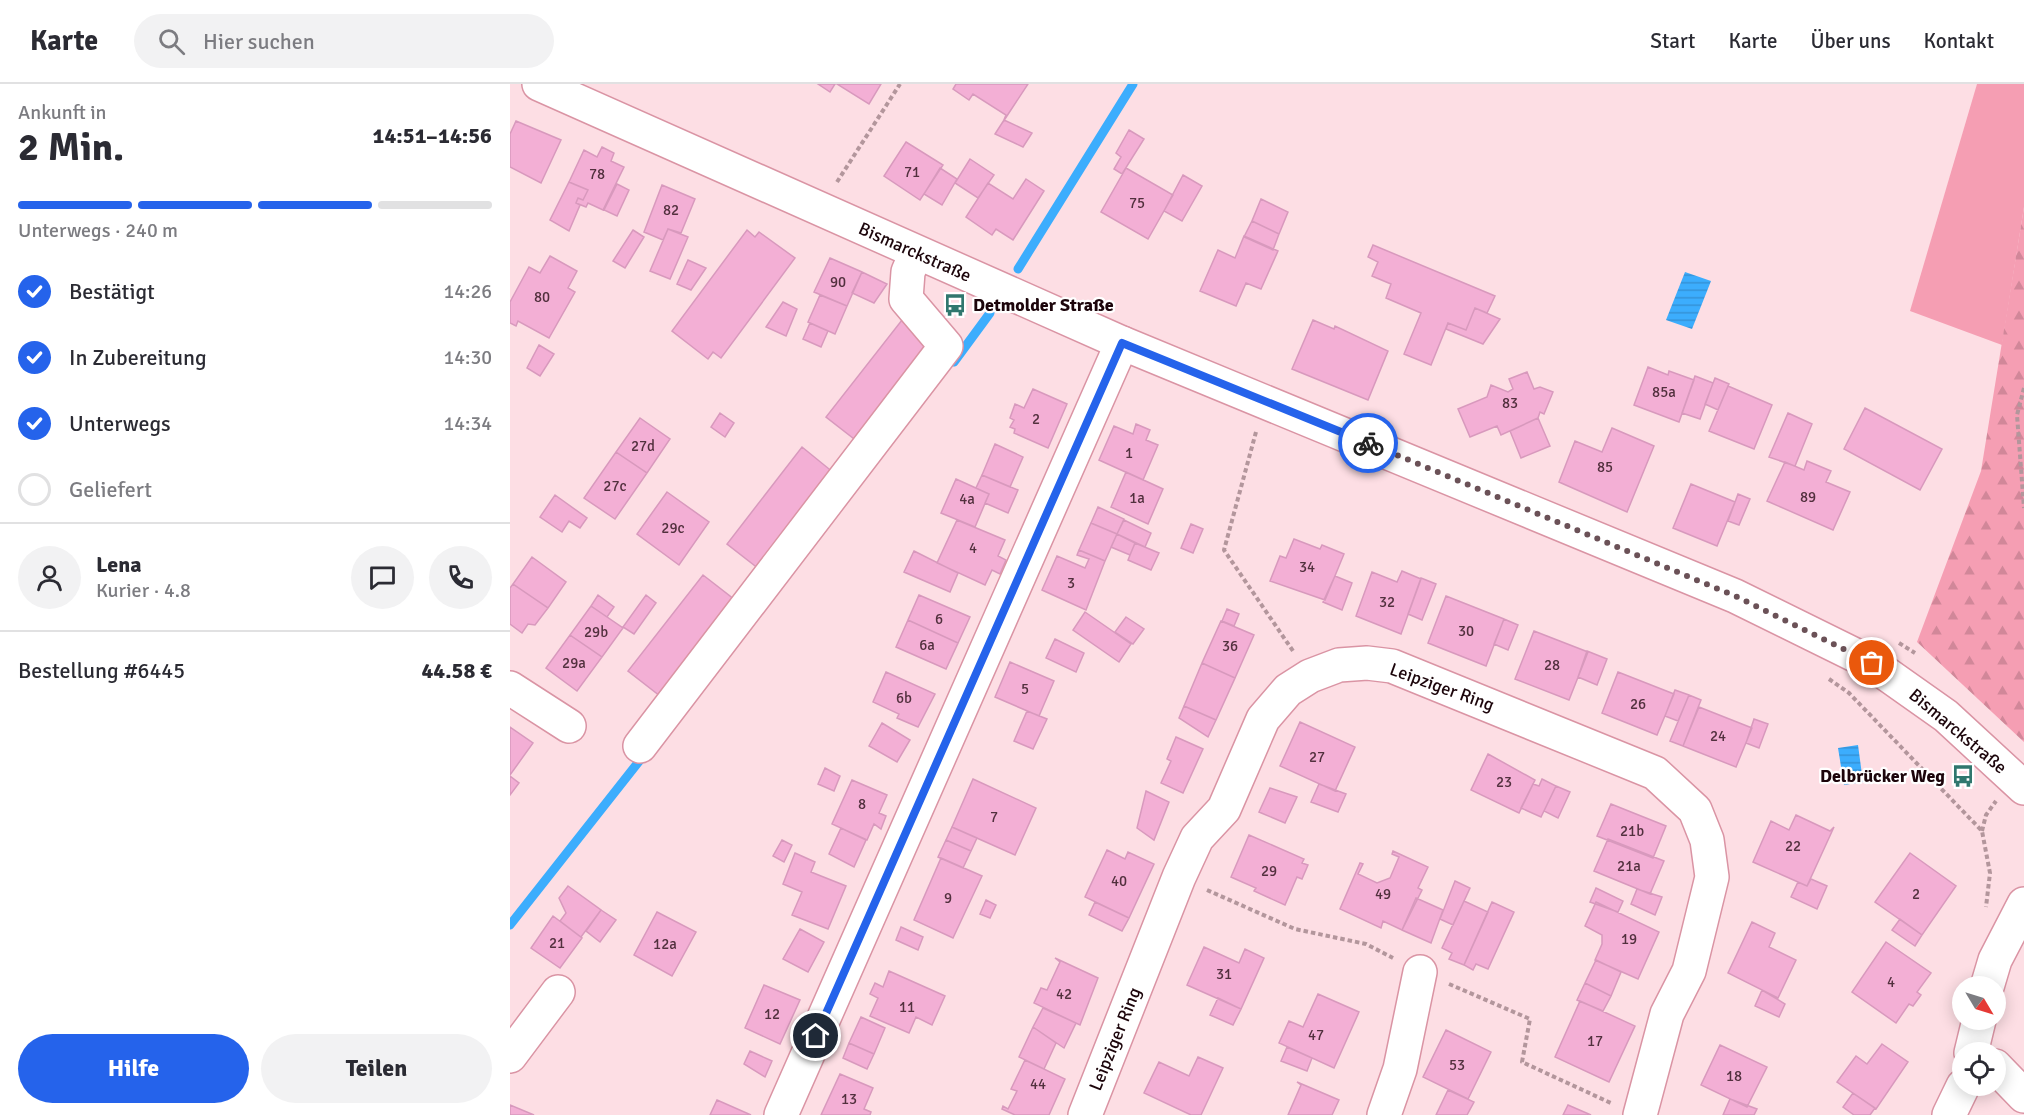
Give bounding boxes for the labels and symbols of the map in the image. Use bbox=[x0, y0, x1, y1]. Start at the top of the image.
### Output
house number: 71 bbox=[904, 163, 920, 181]
house number: 78 bbox=[589, 165, 605, 183]
house number: 75 bbox=[1129, 194, 1145, 212]
house number: 82 bbox=[663, 201, 679, 219]
street label: Bismarckstraße bbox=[855, 217, 975, 287]
house number: 90 bbox=[830, 273, 846, 291]
house number: 80 bbox=[534, 288, 550, 306]
bus stop icon: Detmolder Straße bbox=[942, 292, 968, 318]
place label: Detmolder Straße bbox=[973, 294, 1114, 316]
house number: 85a bbox=[1652, 383, 1676, 401]
house number: 83 bbox=[1502, 394, 1518, 412]
house number: 2 bbox=[1032, 410, 1040, 428]
courier bbox=[1338, 413, 1398, 473]
house number: 27d bbox=[631, 437, 655, 455]
house number: 1 bbox=[1125, 444, 1133, 462]
house number: 85 bbox=[1597, 458, 1613, 476]
house number: 27c bbox=[603, 477, 627, 495]
house number: 89 bbox=[1800, 488, 1816, 506]
house number: 1a bbox=[1129, 489, 1145, 507]
house number: 4a bbox=[959, 490, 975, 508]
house number: 29c bbox=[661, 519, 685, 537]
house number: 4 bbox=[969, 539, 977, 557]
house number: 34 bbox=[1299, 558, 1315, 576]
house number: 3 bbox=[1067, 574, 1075, 592]
house number: 32 bbox=[1379, 593, 1395, 611]
house number: 6 bbox=[935, 610, 943, 628]
house number: 30 bbox=[1458, 622, 1474, 640]
house number: 29b bbox=[584, 623, 608, 641]
house number: 6a bbox=[919, 636, 935, 654]
house number: 36 bbox=[1222, 637, 1238, 655]
pin bbox=[1846, 637, 1897, 688]
house number: 29a bbox=[562, 654, 586, 672]
house number: 28 bbox=[1544, 656, 1560, 674]
street label: Leipziger Ring bbox=[1387, 658, 1497, 716]
house number: 5 bbox=[1021, 680, 1029, 698]
street label: Bismarckstraße bbox=[1905, 684, 2011, 778]
house number: 6b bbox=[896, 689, 912, 707]
house number: 26 bbox=[1630, 695, 1646, 713]
house number: 24 bbox=[1710, 727, 1726, 745]
house number: 27 bbox=[1309, 748, 1325, 766]
bus stop icon: Delbrücker Weg bbox=[1950, 763, 1976, 789]
place label: Delbrücker Weg bbox=[1820, 765, 1945, 787]
house number: 23 bbox=[1496, 773, 1512, 791]
house number: 8 bbox=[858, 795, 866, 813]
house number: 7 bbox=[990, 808, 998, 826]
house number: 21b bbox=[1620, 822, 1644, 840]
house number: 22 bbox=[1785, 837, 1801, 855]
house number: 21a bbox=[1617, 857, 1641, 875]
house number: 29 bbox=[1261, 862, 1277, 880]
house number: 40 bbox=[1111, 872, 1127, 890]
house number: 49 bbox=[1375, 885, 1391, 903]
house number: 2 bbox=[1912, 885, 1920, 903]
house number: 9 bbox=[944, 889, 952, 907]
house number: 19 bbox=[1621, 930, 1637, 948]
house number: 21 bbox=[549, 934, 565, 952]
house number: 12a bbox=[653, 935, 677, 953]
house number: 31 bbox=[1216, 965, 1232, 983]
house number: 4 bbox=[1887, 973, 1895, 991]
north arrow bbox=[1952, 976, 2006, 1030]
street label: Leipziger Ring bbox=[1084, 984, 1146, 1094]
house number: 42 bbox=[1056, 985, 1072, 1003]
house number: 11 bbox=[899, 998, 915, 1016]
house number: 12 bbox=[764, 1005, 780, 1023]
pin bbox=[790, 1010, 841, 1061]
house number: 47 bbox=[1308, 1026, 1324, 1044]
house number: 17 bbox=[1587, 1032, 1603, 1050]
house number: 53 bbox=[1449, 1056, 1465, 1074]
house number: 18 bbox=[1726, 1067, 1742, 1085]
house number: 44 bbox=[1030, 1075, 1046, 1093]
house number: 13 bbox=[841, 1090, 857, 1108]

